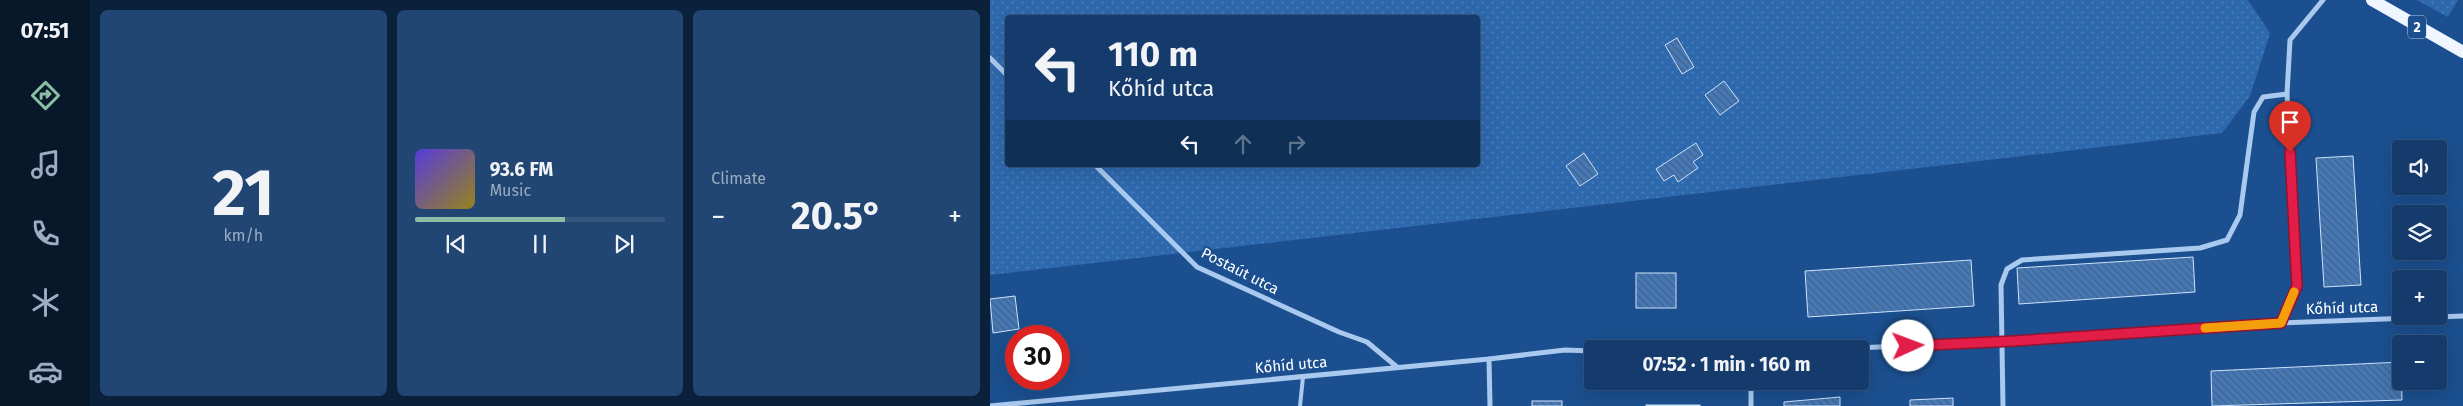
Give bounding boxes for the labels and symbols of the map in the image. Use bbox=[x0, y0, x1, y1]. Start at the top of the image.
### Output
road number: 2 bbox=[2408, 16, 2426, 38]
pin bbox=[2269, 101, 2311, 152]
street label: Postaút utca bbox=[1198, 244, 1282, 298]
street label: Kőhíd utca bbox=[2305, 298, 2379, 318]
position arrow bbox=[1881, 319, 1933, 371]
speed limit sign: 30 bbox=[1005, 325, 1070, 390]
street label: Kőhíd utca bbox=[1254, 353, 1328, 377]

